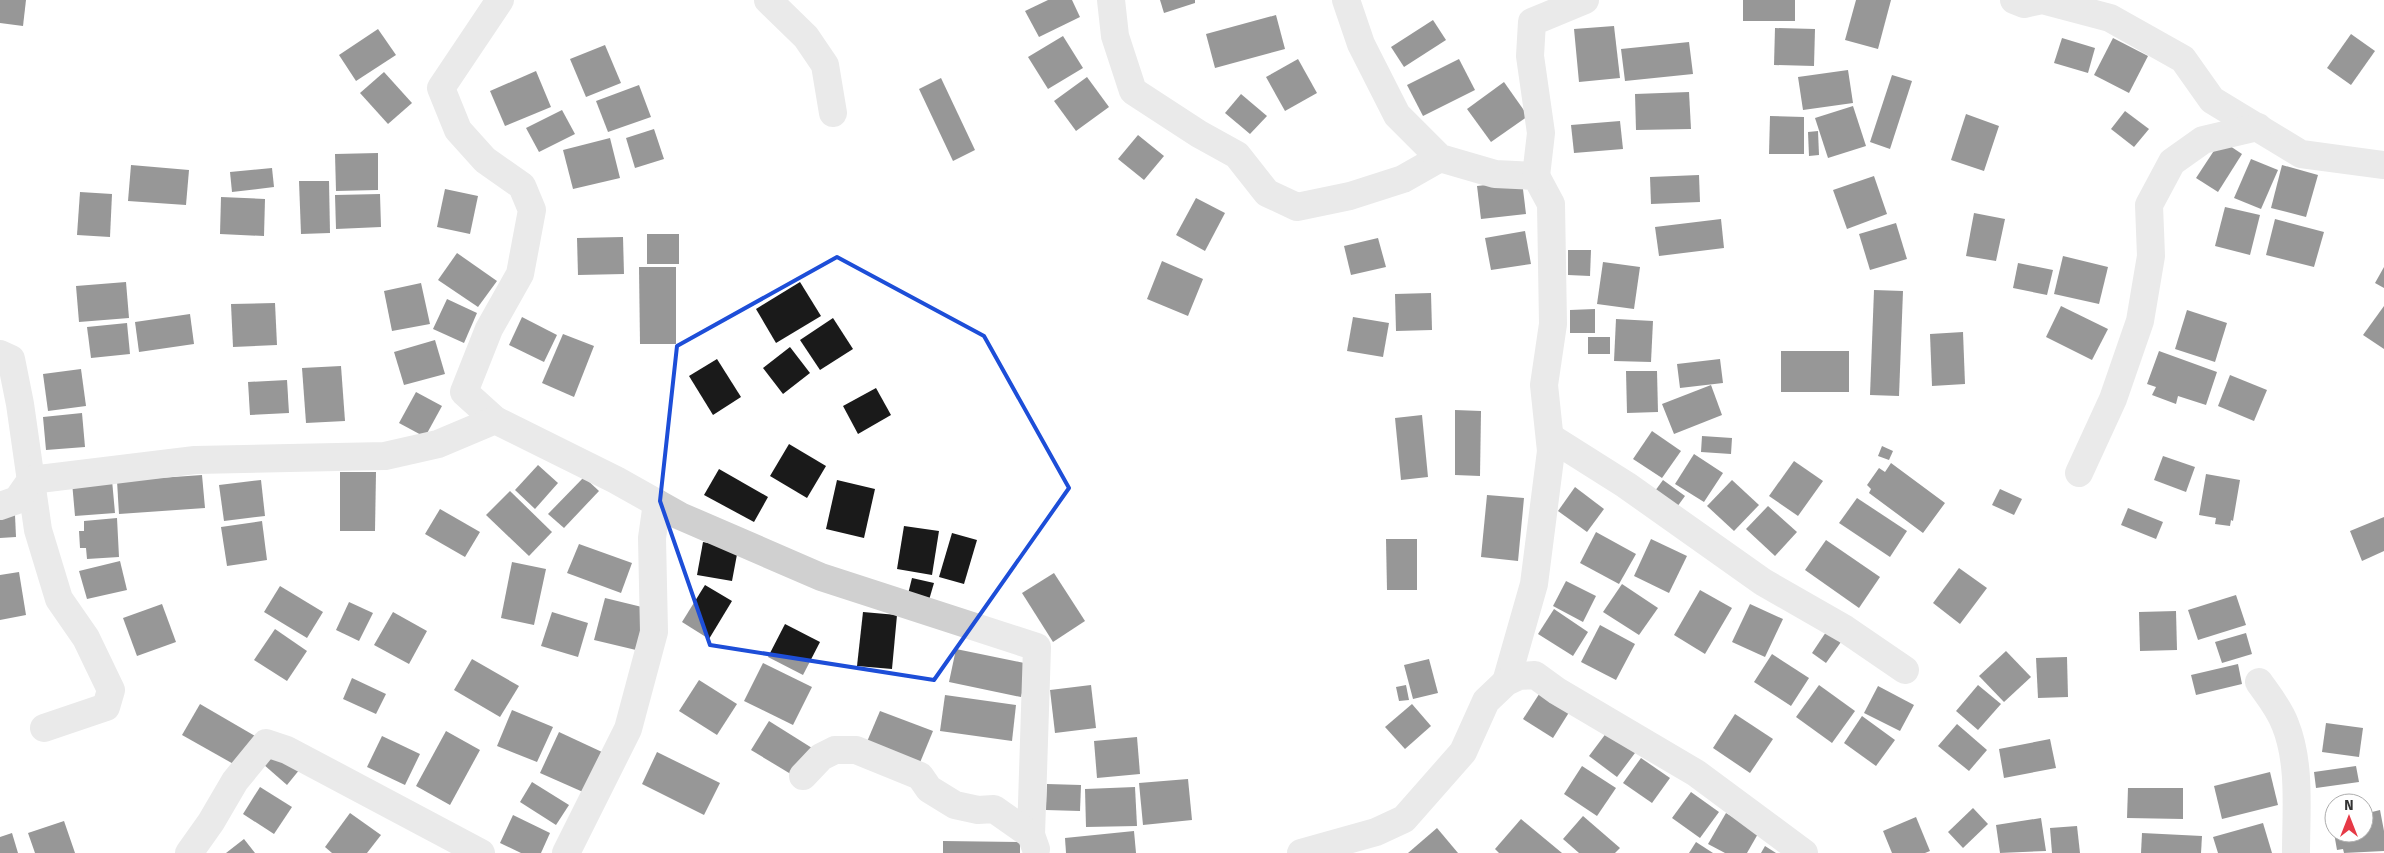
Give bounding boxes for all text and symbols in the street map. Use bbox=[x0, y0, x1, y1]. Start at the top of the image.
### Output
north arrow bbox=[2324, 793, 2374, 843]
text: N bbox=[2344, 797, 2354, 814]

